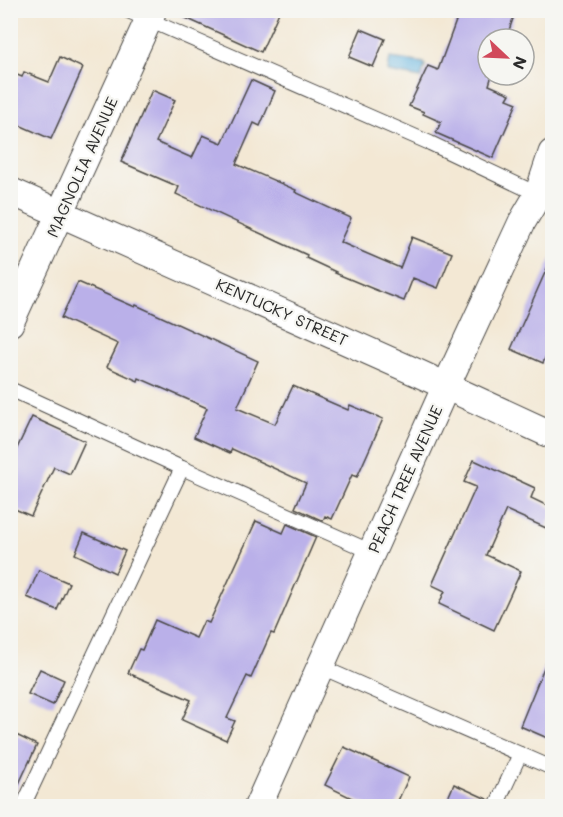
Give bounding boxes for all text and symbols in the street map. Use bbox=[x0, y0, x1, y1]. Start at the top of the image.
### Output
north arrow bbox=[476, 27, 536, 87]
text: N bbox=[508, 53, 532, 73]
street label: MAGNOLIA AVENUE bbox=[41, 93, 122, 240]
street label: KENTUCKY STREET bbox=[213, 273, 352, 350]
street label: PEACH TREE AVENUE bbox=[363, 402, 447, 556]

